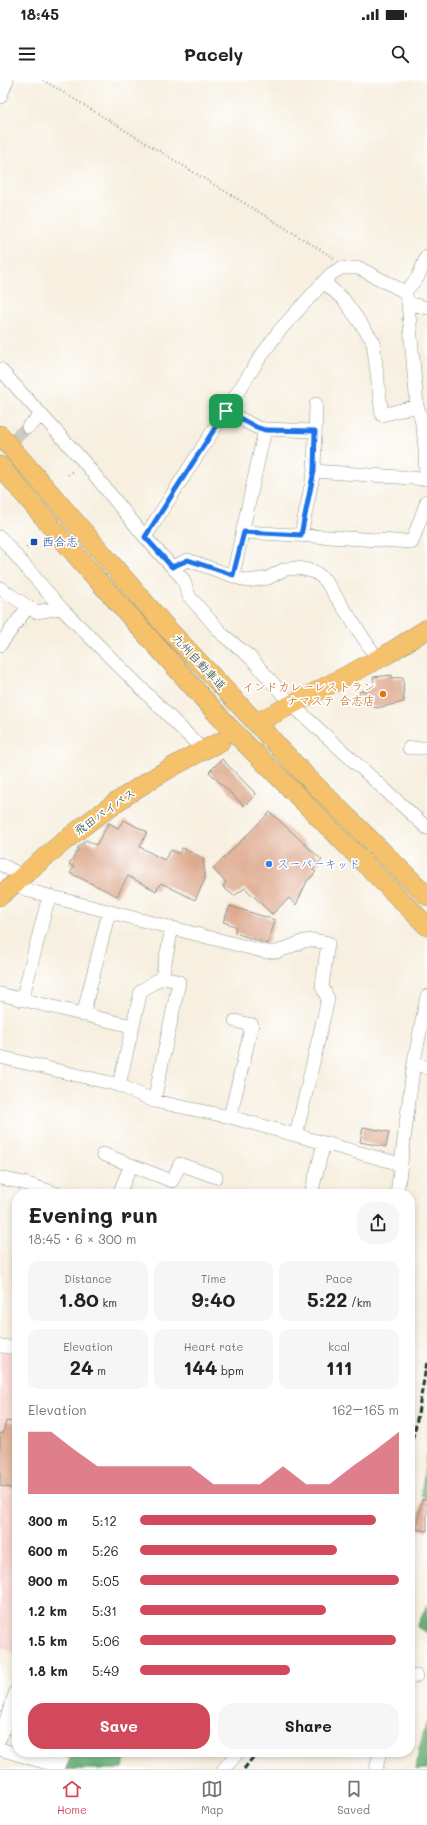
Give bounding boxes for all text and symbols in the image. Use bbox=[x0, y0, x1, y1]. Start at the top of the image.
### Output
text: 18:45 bbox=[20, 4, 59, 24]
text: Pacely bbox=[184, 42, 243, 66]
icon: menu bbox=[16, 43, 38, 65]
icon: search bbox=[389, 43, 411, 65]
pin bbox=[209, 394, 243, 428]
icon: arrive bbox=[215, 400, 237, 422]
place label: 西合志 bbox=[42, 533, 78, 549]
marker: 西合志 bbox=[29, 537, 39, 547]
street label: 九州自動車道 bbox=[169, 630, 230, 693]
place label: インドカレーレストラン ナマステ 合志店 bbox=[242, 678, 375, 708]
marker: インドカレーレストラン ナマステ 合志店 bbox=[378, 689, 388, 699]
street label: 飛田バイパス bbox=[70, 784, 138, 838]
place label: スーパーキッド bbox=[277, 855, 361, 871]
marker: スーパーキッド bbox=[264, 859, 274, 869]
text: Evening run bbox=[28, 1200, 158, 1229]
button: share bbox=[357, 1202, 399, 1244]
text: 18:45 · 6 × 300 m bbox=[28, 1230, 136, 1247]
text: Distance bbox=[64, 1271, 112, 1286]
text: Time bbox=[201, 1271, 226, 1286]
text: Pace bbox=[326, 1271, 353, 1286]
text: 1.80 bbox=[59, 1286, 99, 1312]
text: 9:40 bbox=[192, 1286, 235, 1312]
text: 5:22 bbox=[307, 1286, 347, 1312]
text: km bbox=[99, 1295, 117, 1310]
text: /km bbox=[347, 1295, 371, 1310]
text: Elevation bbox=[63, 1339, 113, 1354]
text: Heart rate bbox=[184, 1339, 243, 1354]
text: kcal bbox=[328, 1339, 350, 1354]
text: 24 bbox=[70, 1354, 94, 1380]
text: 144 bbox=[183, 1354, 218, 1380]
text: 111 bbox=[326, 1354, 352, 1380]
text: m bbox=[94, 1363, 106, 1378]
text: bpm bbox=[218, 1363, 244, 1378]
text: Elevation bbox=[28, 1401, 86, 1418]
text: 162–165 m bbox=[332, 1401, 399, 1418]
text: 300 m bbox=[28, 1512, 68, 1529]
text: 5:12 bbox=[92, 1512, 117, 1529]
text: 600 m bbox=[28, 1542, 68, 1559]
text: 5:26 bbox=[92, 1542, 119, 1559]
text: 900 m bbox=[28, 1572, 68, 1589]
text: 5:05 bbox=[92, 1572, 119, 1589]
text: 1.2 km bbox=[28, 1602, 67, 1619]
text: 5:31 bbox=[92, 1602, 117, 1619]
text: 1.5 km bbox=[28, 1632, 67, 1649]
text: 5:06 bbox=[92, 1632, 119, 1649]
text: 1.8 km bbox=[28, 1662, 68, 1679]
text: 5:49 bbox=[92, 1662, 119, 1679]
button: Save bbox=[28, 1703, 210, 1749]
button: Share bbox=[218, 1703, 399, 1749]
tab: Home bbox=[57, 1778, 87, 1817]
tab: Map bbox=[201, 1778, 223, 1817]
tab: Saved bbox=[337, 1778, 370, 1817]

